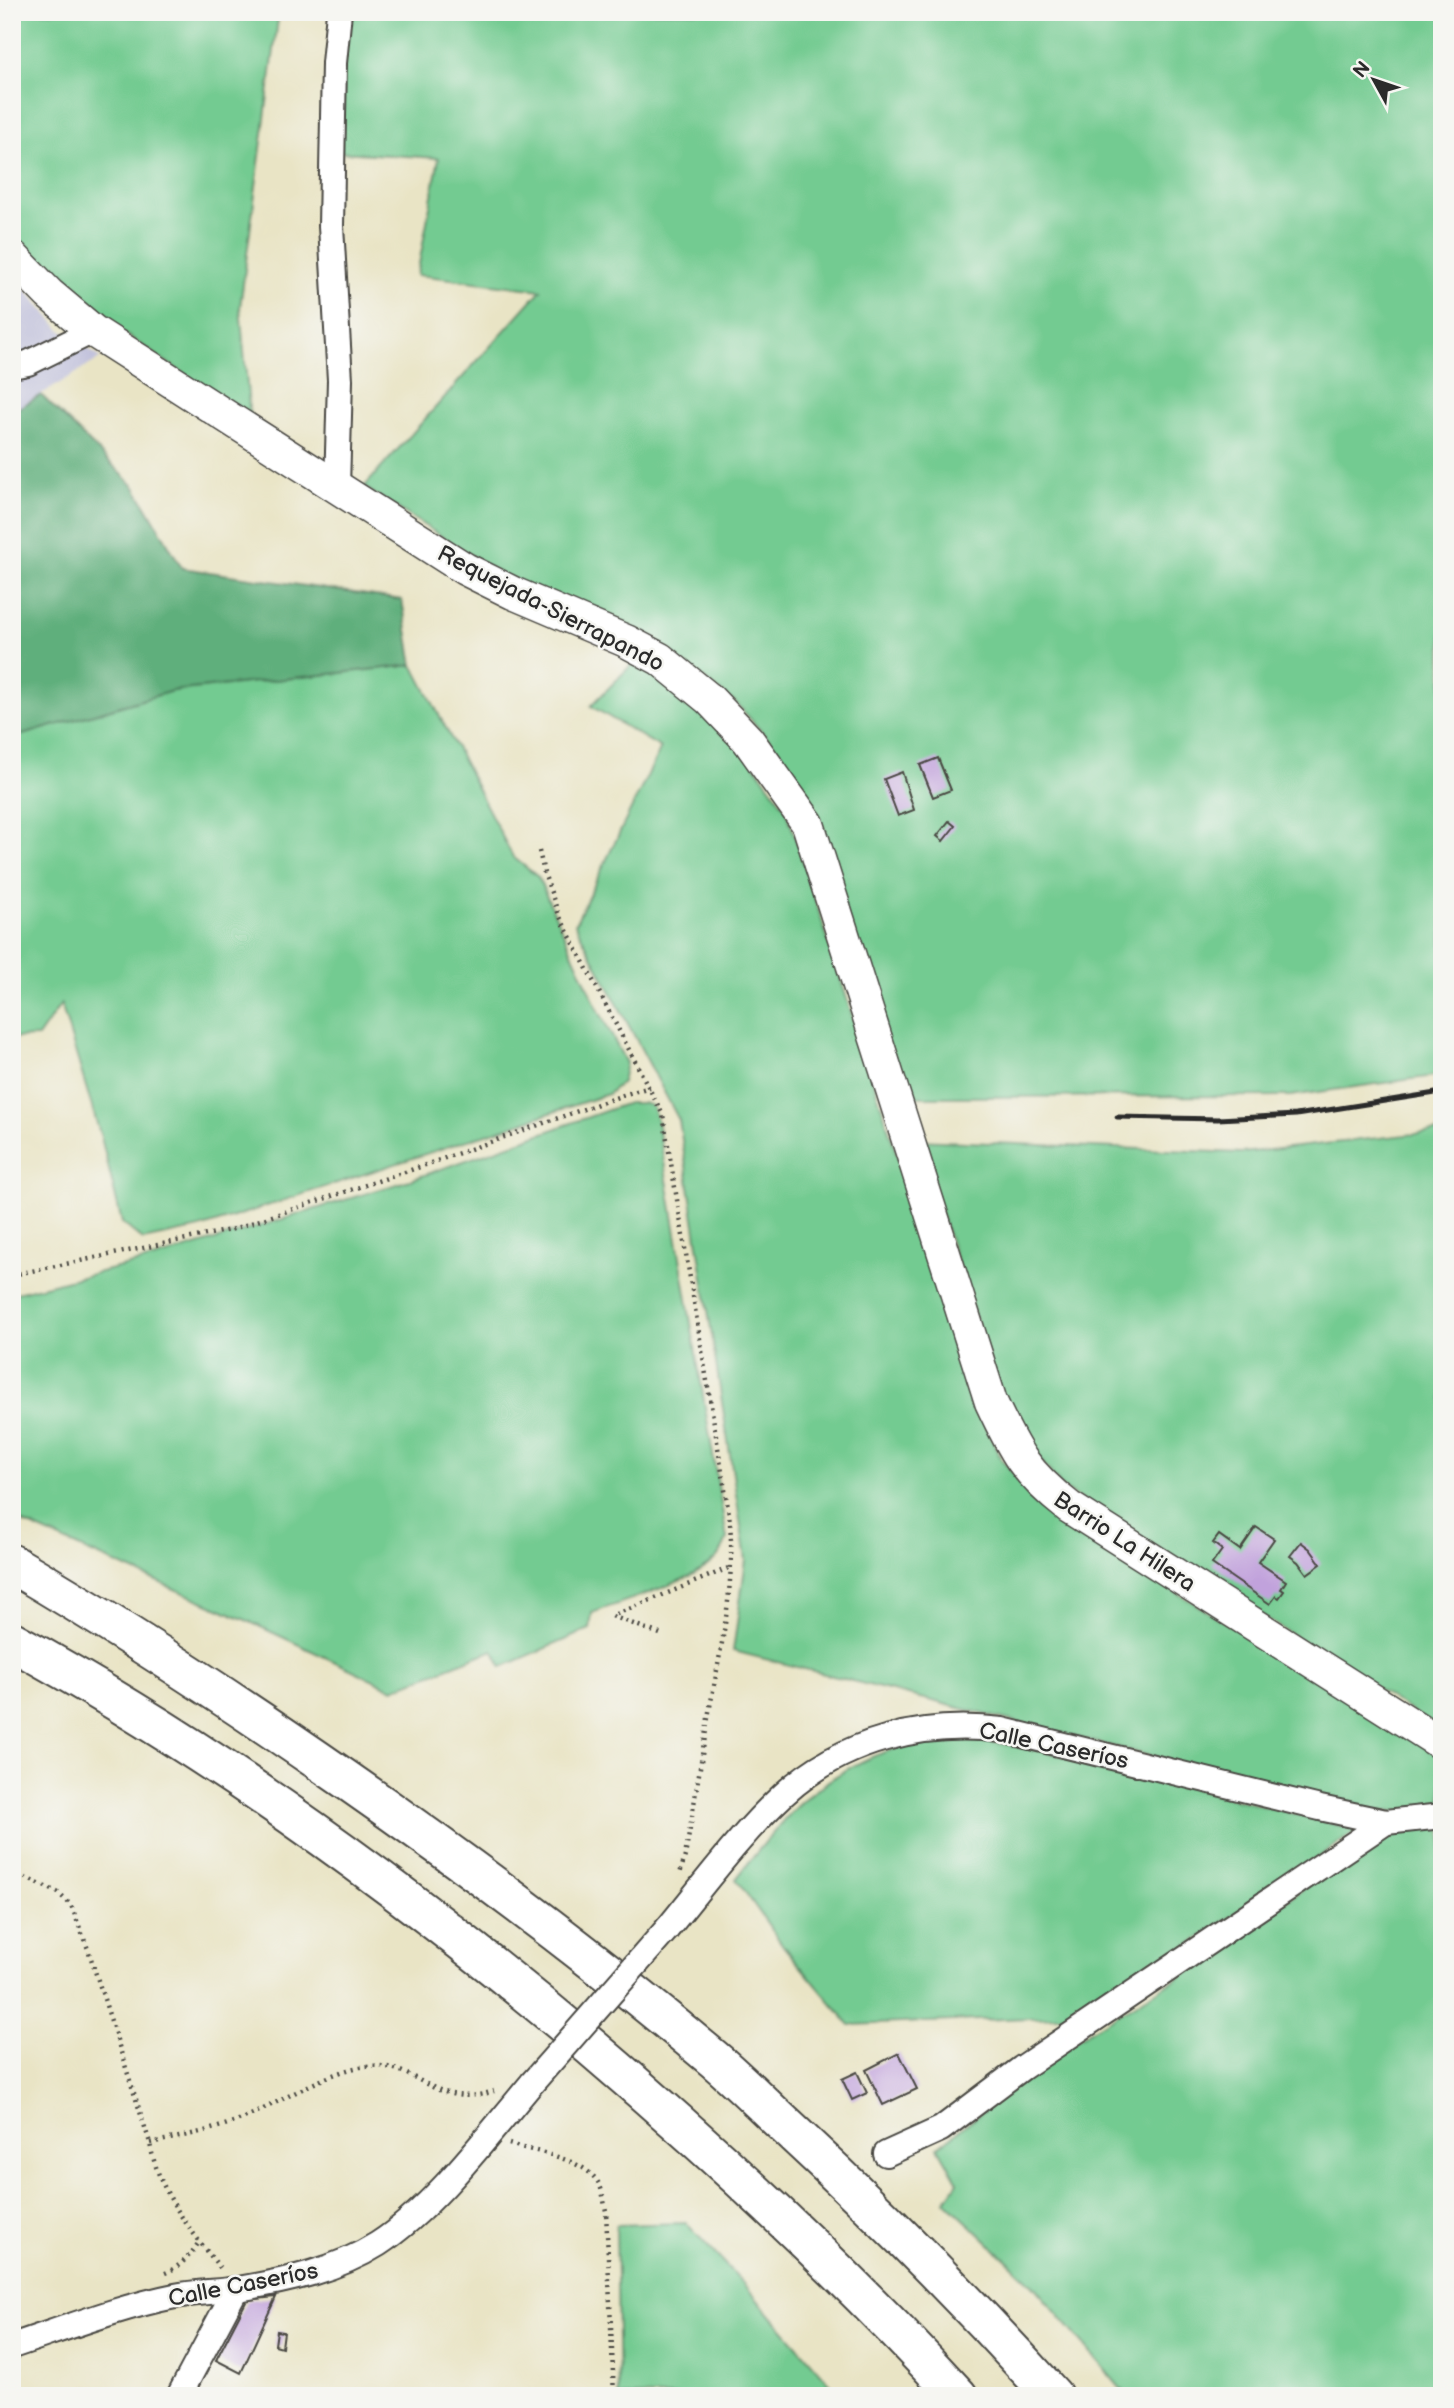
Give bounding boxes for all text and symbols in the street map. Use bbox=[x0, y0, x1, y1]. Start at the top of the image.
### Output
north arrow bbox=[1338, 46, 1408, 116]
text: N bbox=[1349, 57, 1376, 83]
street label: Requejada-Sierrapando bbox=[433, 540, 669, 678]
street label: Barrio La Hilera bbox=[1048, 1486, 1201, 1598]
street label: Calle Caseríos bbox=[977, 1716, 1131, 1775]
street label: Calle Caseríos bbox=[166, 2257, 320, 2313]

